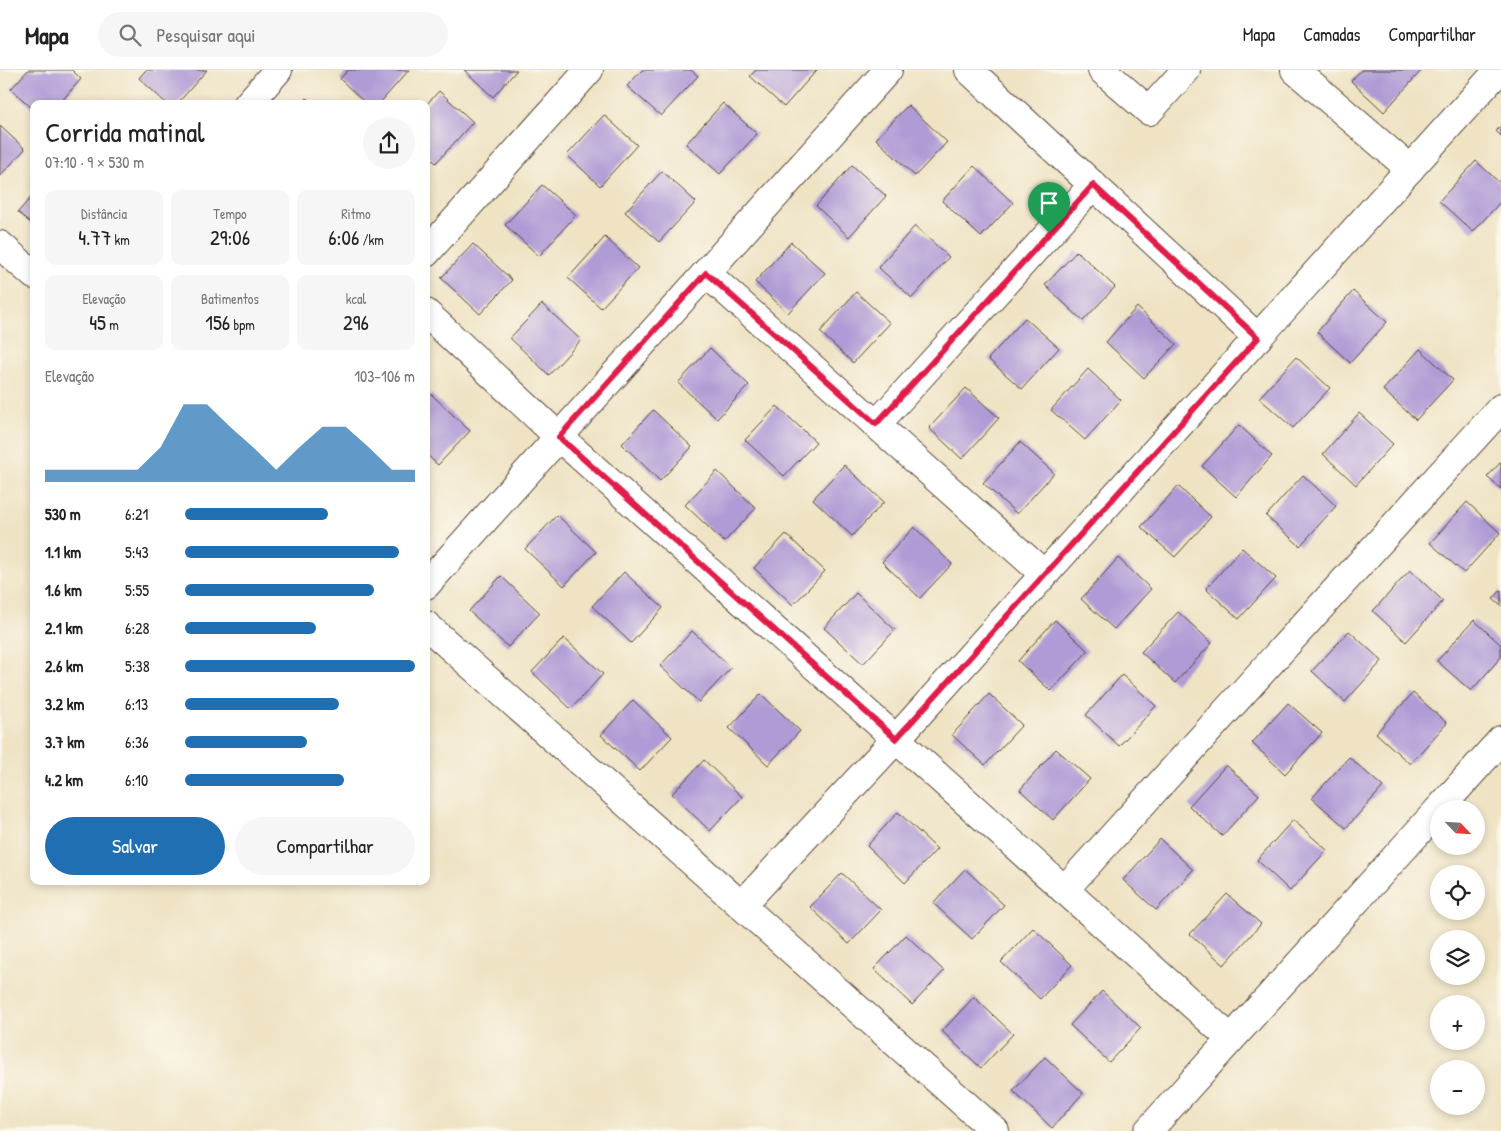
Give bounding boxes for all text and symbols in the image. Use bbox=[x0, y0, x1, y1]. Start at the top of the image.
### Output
search box bbox=[98, 12, 448, 57]
text: Mapa bbox=[25, 19, 68, 51]
icon: search bbox=[116, 21, 144, 49]
text: Pesquisar aqui bbox=[156, 22, 256, 48]
text: Mapa bbox=[1243, 22, 1275, 47]
text: Camadas bbox=[1303, 22, 1360, 47]
text: Compartilhar bbox=[1388, 22, 1476, 47]
text: Corrida matinal bbox=[45, 113, 205, 151]
button: share bbox=[363, 117, 415, 169]
text: 07:10 · 9 × 530 m bbox=[45, 151, 144, 173]
pin bbox=[1028, 182, 1070, 233]
icon: arrive bbox=[1035, 189, 1063, 217]
text: Distância bbox=[81, 204, 127, 223]
text: Tempo bbox=[213, 204, 247, 223]
text: Ritmo bbox=[341, 204, 371, 223]
text: 4.77 bbox=[78, 223, 111, 252]
text: 29:06 bbox=[210, 223, 250, 252]
text: 6:06 bbox=[328, 223, 359, 252]
text: km bbox=[111, 230, 130, 249]
text: /km bbox=[359, 230, 384, 249]
text: Elevação bbox=[82, 289, 126, 308]
text: Batimentos bbox=[201, 289, 259, 308]
text: kcal bbox=[346, 289, 366, 308]
text: 45 bbox=[89, 308, 106, 337]
text: 156 bbox=[205, 308, 230, 337]
text: 296 bbox=[343, 308, 369, 337]
text: m bbox=[106, 315, 119, 334]
text: bpm bbox=[230, 315, 255, 334]
text: Elevação bbox=[45, 365, 94, 387]
text: 103–106 m bbox=[354, 365, 415, 387]
text: 530 m bbox=[45, 503, 81, 525]
text: 6:21 bbox=[125, 503, 148, 525]
text: 1.1 km bbox=[45, 541, 81, 563]
text: 5:43 bbox=[125, 541, 149, 563]
text: 1.6 km bbox=[45, 579, 82, 601]
text: 5:55 bbox=[125, 579, 149, 601]
text: 2.1 km bbox=[45, 617, 83, 639]
text: 6:28 bbox=[125, 617, 150, 639]
text: 2.6 km bbox=[45, 655, 84, 677]
text: 5:38 bbox=[125, 655, 150, 677]
text: 3.2 km bbox=[45, 693, 84, 715]
text: 6:13 bbox=[125, 693, 148, 715]
text: 3.7 km bbox=[45, 731, 85, 753]
text: 6:36 bbox=[125, 731, 149, 753]
text: 4.2 km bbox=[45, 769, 83, 791]
text: 6:10 bbox=[125, 769, 148, 791]
north arrow bbox=[1430, 800, 1485, 855]
map controls bbox=[1430, 800, 1485, 1115]
button: Salvar bbox=[45, 817, 225, 875]
button: Compartilhar bbox=[235, 817, 415, 875]
button: locate bbox=[1430, 865, 1485, 920]
button: layers bbox=[1430, 930, 1485, 985]
button: + bbox=[1430, 995, 1485, 1050]
button: − bbox=[1430, 1060, 1485, 1115]

